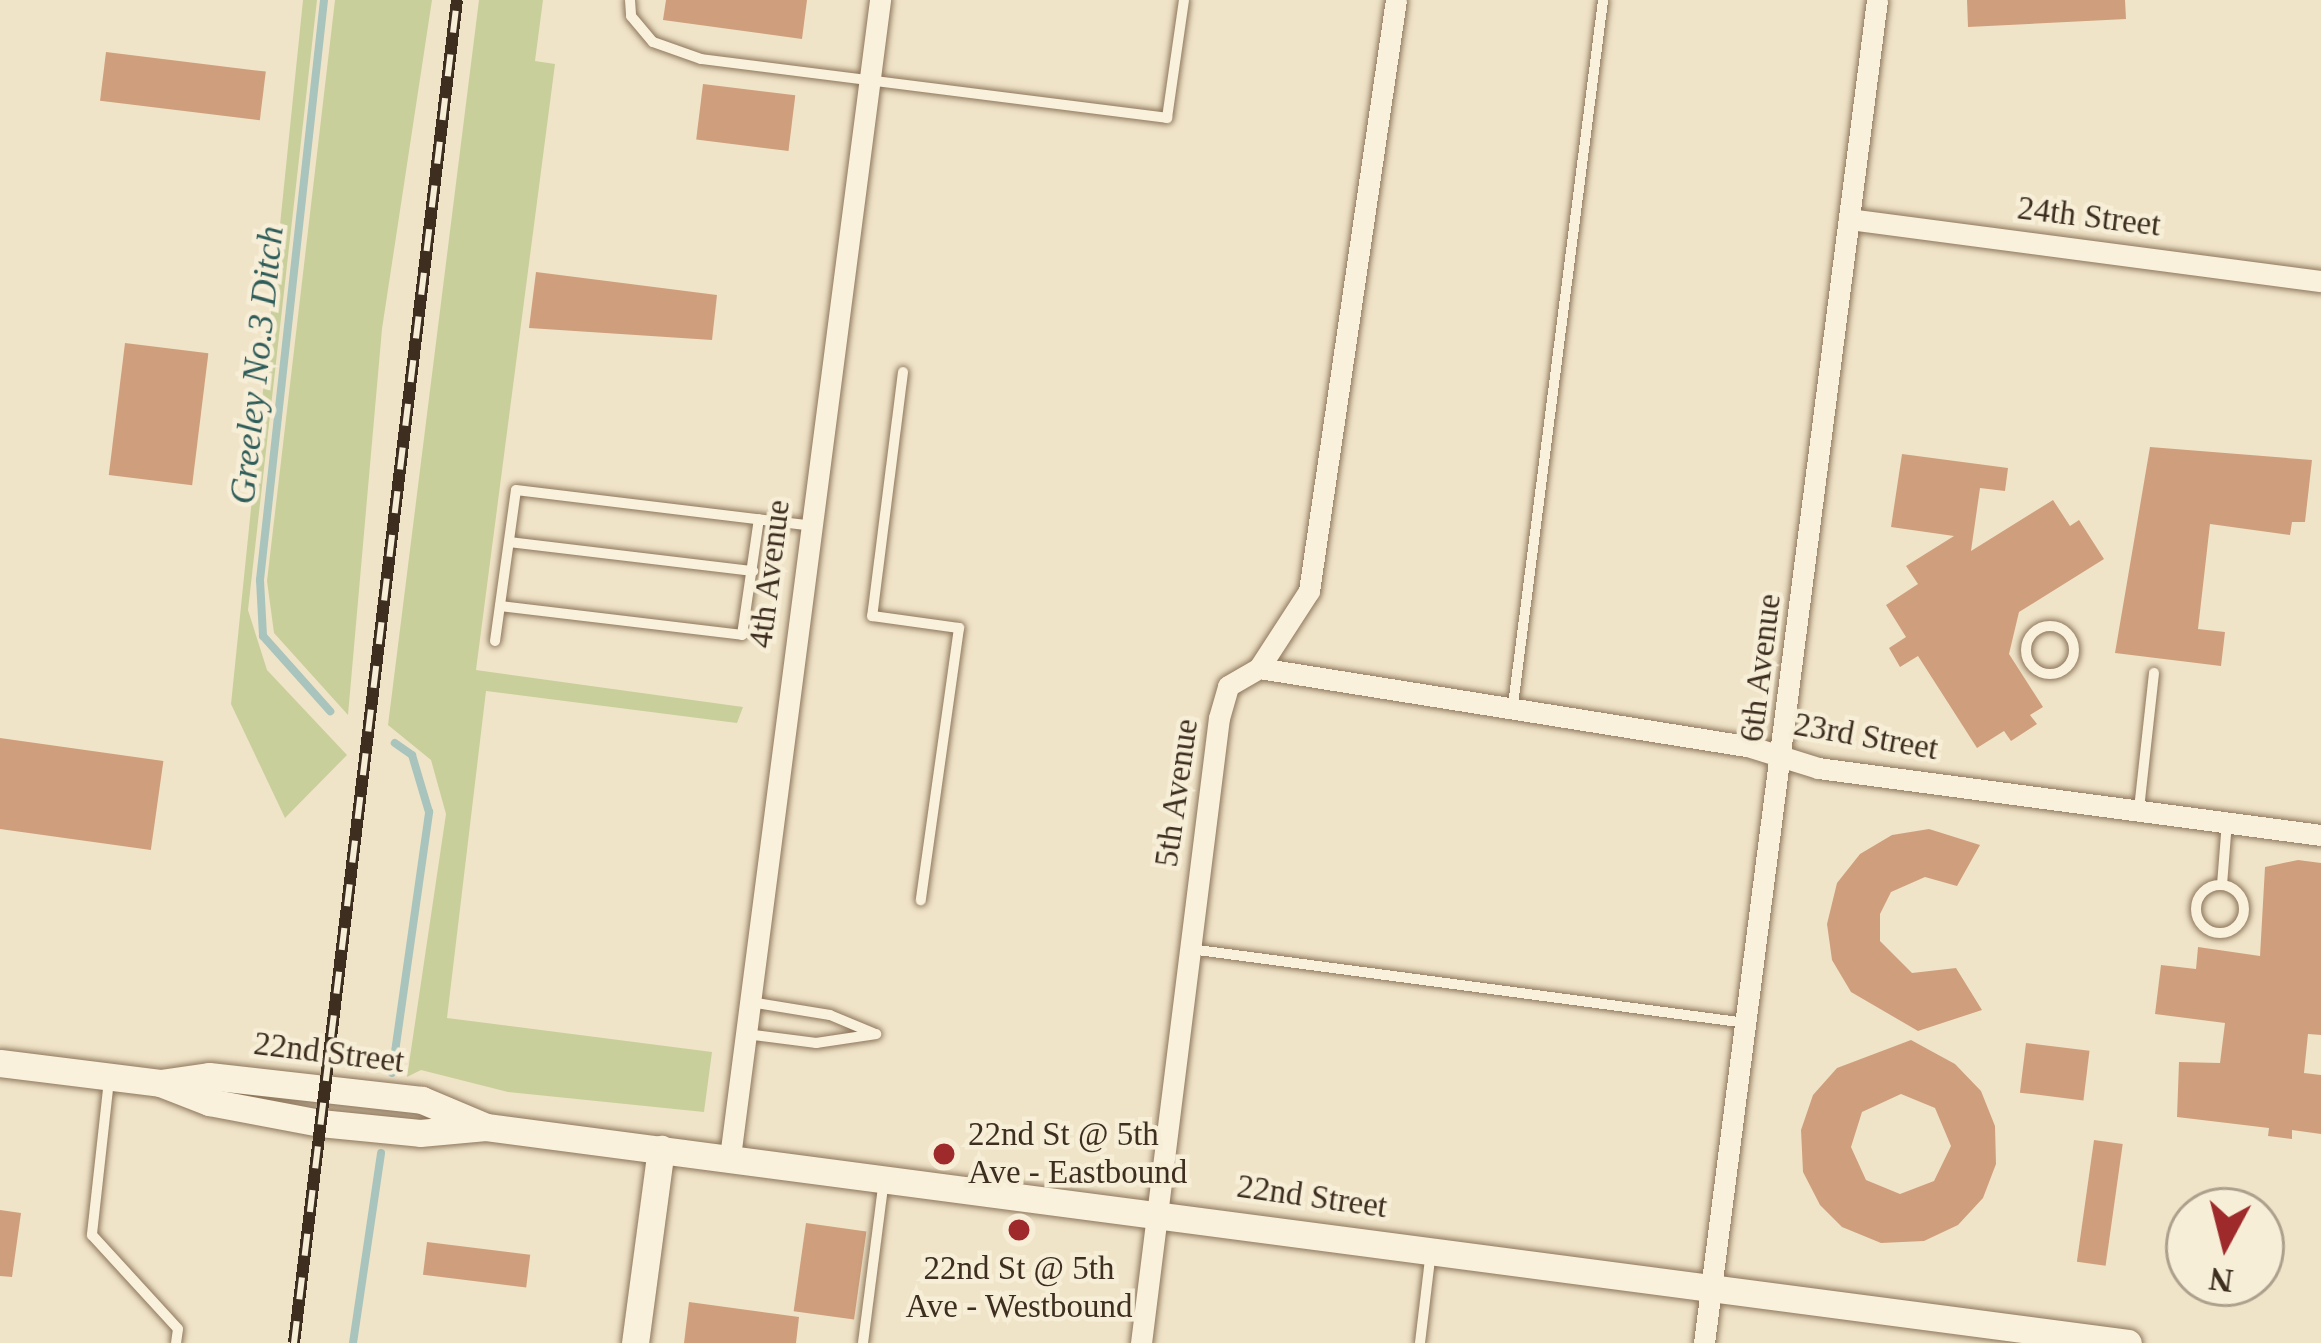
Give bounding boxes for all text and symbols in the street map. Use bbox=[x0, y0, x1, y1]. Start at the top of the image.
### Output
street label: 24th Street bbox=[2015, 189, 2163, 245]
water label: Greeley No.3 Ditch bbox=[221, 224, 293, 506]
street label: 4th Avenue bbox=[741, 497, 799, 651]
street label: 6th Avenue bbox=[1732, 591, 1790, 745]
street label: 23rd Street bbox=[1791, 705, 1941, 769]
street label: 5th Avenue bbox=[1147, 716, 1207, 870]
street label: 22nd Street bbox=[252, 1024, 406, 1082]
place label: 22nd St @ 5th Ave - Eastbound bbox=[968, 1115, 1187, 1193]
marker: 22nd St @ 5th Ave - Eastbound bbox=[931, 1141, 957, 1167]
street label: 22nd Street bbox=[1234, 1167, 1390, 1227]
north arrow bbox=[2165, 1187, 2285, 1307]
marker: 22nd St @ 5th Ave - Westbound bbox=[1006, 1217, 1032, 1243]
place label: 22nd St @ 5th Ave - Westbound bbox=[905, 1249, 1133, 1327]
text: N bbox=[2207, 1260, 2235, 1299]

